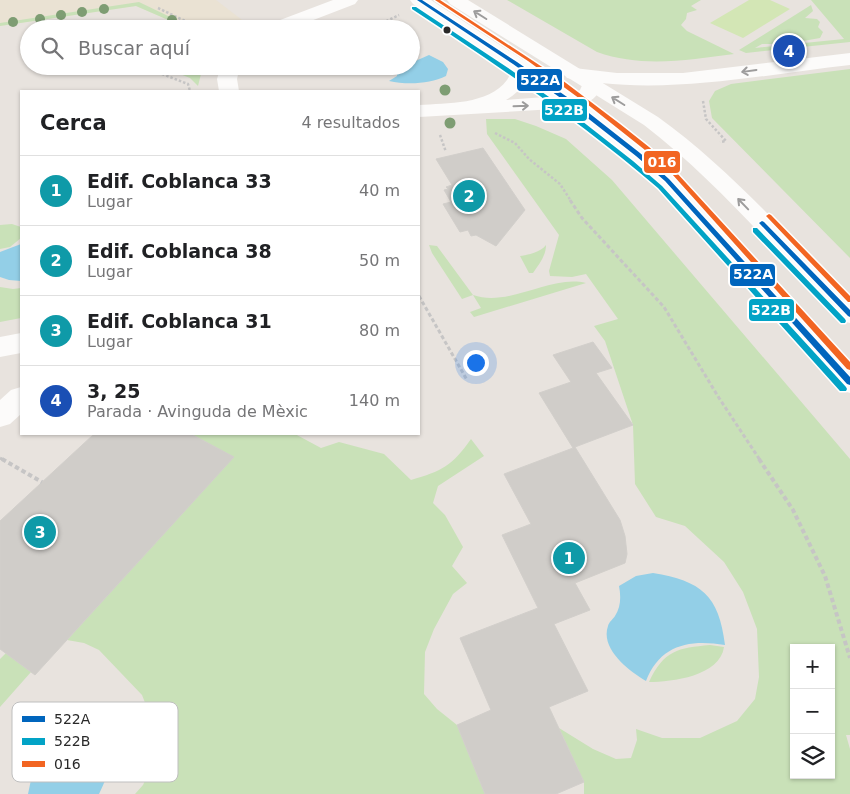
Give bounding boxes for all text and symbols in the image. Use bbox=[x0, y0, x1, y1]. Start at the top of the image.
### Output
one-way arrow bbox=[474, 10, 488, 20]
search box bbox=[20, 20, 420, 75]
unlabelled marker bbox=[442, 25, 452, 35]
pin: 4 bbox=[773, 32, 805, 70]
icon: search bbox=[38, 34, 66, 62]
text: Buscar aquí bbox=[78, 37, 190, 59]
one-way arrow bbox=[742, 66, 758, 76]
line badge: 522A bbox=[516, 68, 563, 92]
text: 522A bbox=[520, 72, 560, 88]
one-way arrow bbox=[612, 96, 626, 106]
line badge: 522B bbox=[541, 98, 588, 122]
one-way arrow bbox=[512, 101, 529, 111]
text: 522B bbox=[544, 102, 584, 118]
text: Cerca bbox=[40, 111, 107, 135]
text: 4 resultados bbox=[301, 113, 400, 132]
line badge: 016 bbox=[643, 150, 681, 174]
text: 016 bbox=[647, 154, 677, 170]
text: Edif. Coblanca 33 bbox=[87, 170, 272, 192]
pin: 2 bbox=[453, 177, 485, 215]
text: 1 bbox=[50, 181, 62, 200]
text: 40 m bbox=[359, 181, 400, 200]
text: Lugar bbox=[87, 192, 132, 211]
one-way arrow bbox=[737, 198, 749, 210]
text: Edif. Coblanca 38 bbox=[87, 240, 272, 262]
text: 2 bbox=[50, 251, 62, 270]
text: 50 m bbox=[359, 251, 400, 270]
text: Lugar bbox=[87, 262, 132, 281]
line badge: 522A bbox=[729, 263, 776, 287]
text: 522A bbox=[733, 266, 773, 282]
line badge: 522B bbox=[748, 298, 795, 322]
text: 522B bbox=[751, 302, 791, 318]
text: Edif. Coblanca 31 bbox=[87, 310, 272, 332]
text: 3 bbox=[50, 321, 62, 340]
text: 80 m bbox=[359, 321, 400, 340]
text: Lugar bbox=[87, 332, 132, 351]
your location bbox=[463, 350, 489, 376]
text: 3, 25 bbox=[87, 380, 141, 402]
text: 4 bbox=[50, 391, 62, 410]
text: 140 m bbox=[349, 391, 400, 410]
text: Parada · Avinguda de Mèxic bbox=[87, 402, 308, 421]
pin: 3 bbox=[24, 513, 56, 551]
pin: 1 bbox=[553, 539, 585, 577]
map controls bbox=[790, 644, 835, 779]
button: + bbox=[790, 644, 835, 689]
button: − bbox=[790, 689, 835, 734]
legend bbox=[12, 702, 178, 782]
text: 522A bbox=[54, 711, 91, 727]
text: 522B bbox=[54, 733, 90, 749]
button: layers bbox=[790, 734, 835, 779]
text: 016 bbox=[54, 756, 81, 772]

